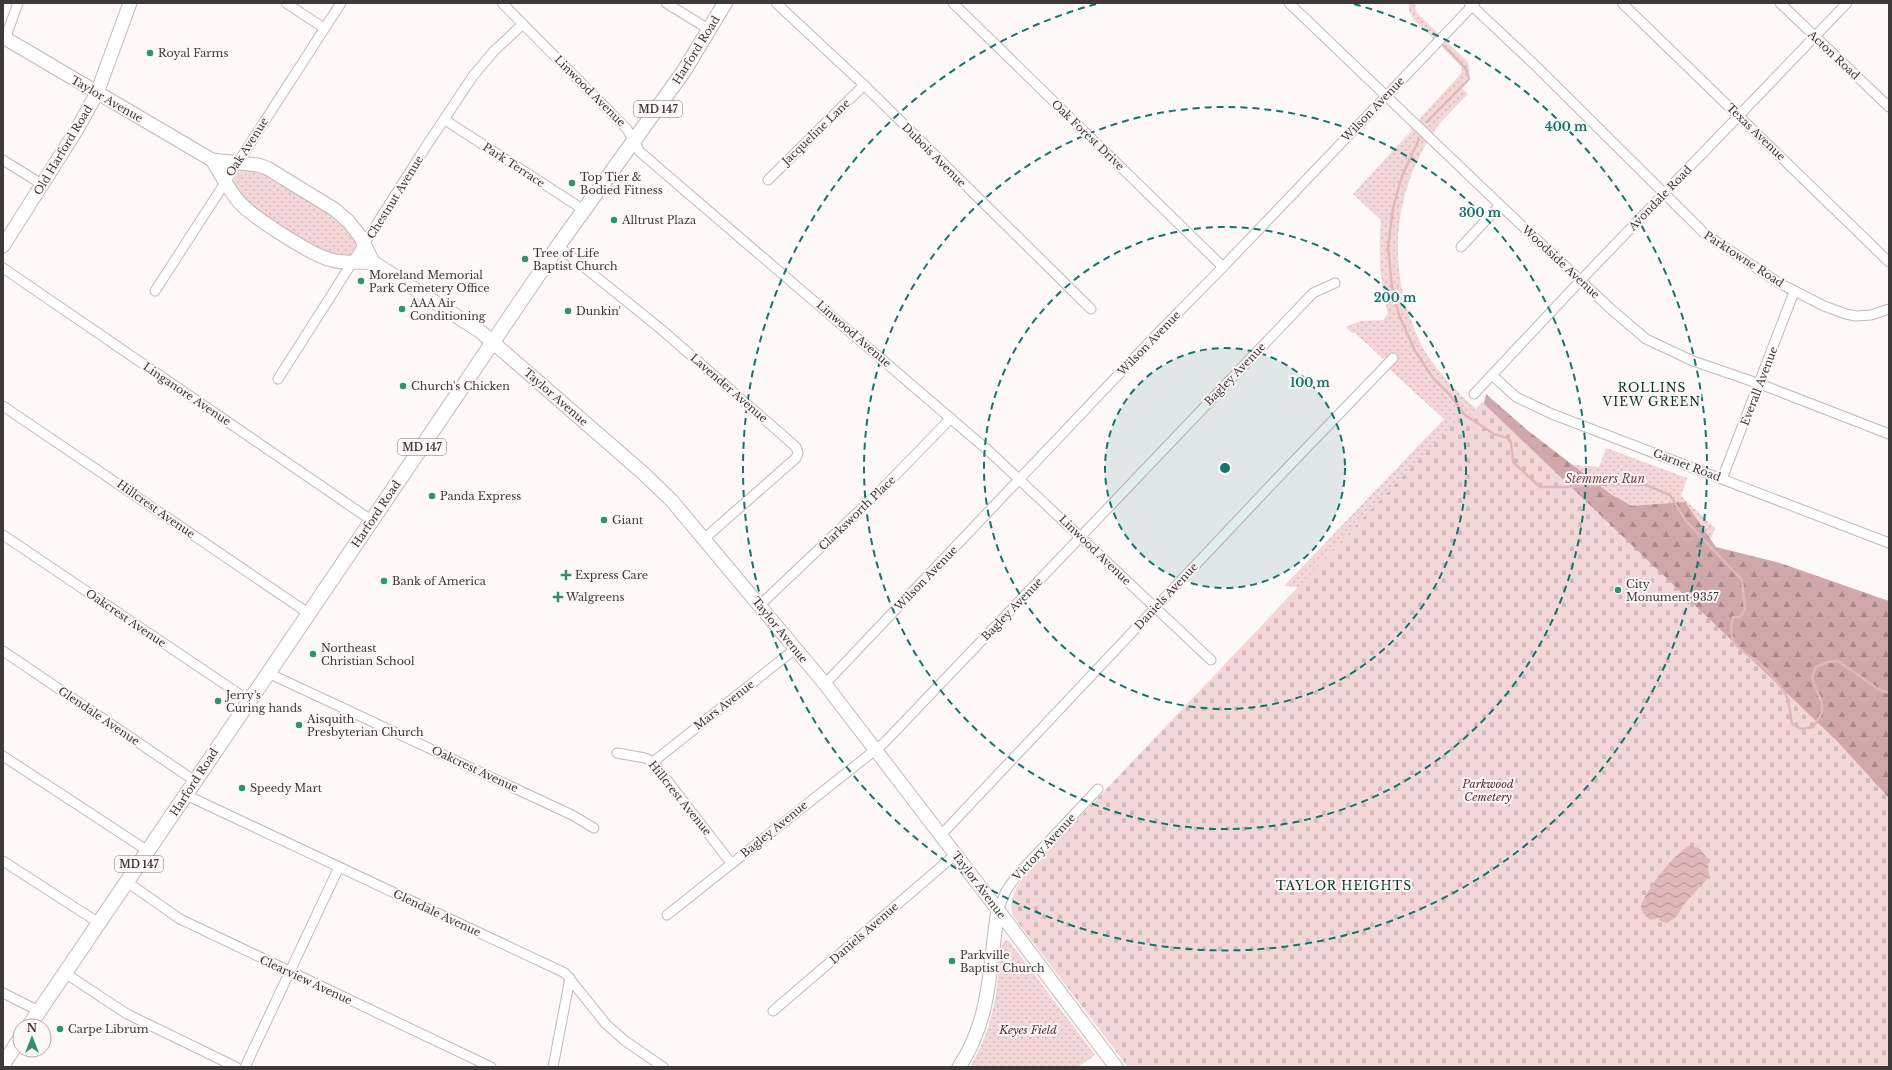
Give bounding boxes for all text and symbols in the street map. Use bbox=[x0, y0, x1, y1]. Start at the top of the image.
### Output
street label: Harford Road bbox=[669, 13, 723, 87]
street label: Acton Road bbox=[1805, 27, 1863, 83]
place label: Royal Farms bbox=[158, 46, 228, 60]
marker: Royal Farms bbox=[145, 48, 155, 58]
street label: Linwood Avenue bbox=[552, 53, 628, 129]
street label: Taylor Avenue bbox=[69, 73, 145, 125]
street label: Wilson Avenue bbox=[1338, 74, 1407, 145]
street label: Jacqueline Lane bbox=[778, 96, 853, 169]
street label: Oak Forest Drive bbox=[1049, 97, 1127, 173]
street label: Texas Avenue bbox=[1724, 100, 1788, 164]
road number: MD 147 bbox=[634, 101, 682, 117]
street label: Old Harford Road bbox=[31, 102, 96, 198]
street label: Oak Avenue bbox=[223, 115, 271, 179]
text: 400 m bbox=[1545, 119, 1588, 134]
street label: Dubois Avenue bbox=[899, 120, 969, 190]
street label: Park Terrace bbox=[480, 140, 548, 190]
street label: Chestnut Avenue bbox=[364, 153, 426, 241]
street label: Avondale Road bbox=[1625, 162, 1695, 234]
place label: Top Tier & Bodied Fitness bbox=[580, 170, 663, 197]
marker: Top Tier & Bodied Fitness bbox=[567, 178, 577, 188]
text: 300 m bbox=[1459, 205, 1502, 220]
place label: Alltrust Plaza bbox=[621, 213, 697, 227]
marker: Alltrust Plaza bbox=[609, 215, 619, 225]
street label: Woodside Avenue bbox=[1519, 222, 1603, 302]
street label: Parktowne Road bbox=[1701, 228, 1787, 290]
place label: Tree of Life Baptist Church bbox=[533, 246, 618, 273]
marker: Tree of Life Baptist Church bbox=[520, 254, 530, 264]
place label: Moreland Memorial Park Cemetery Office bbox=[369, 268, 490, 295]
marker: Moreland Memorial Park Cemetery Office bbox=[356, 276, 366, 286]
text: 200 m bbox=[1374, 290, 1417, 305]
place label: AAA Air Conditioning bbox=[409, 296, 486, 323]
street label: Linwood Avenue bbox=[814, 298, 894, 370]
marker: AAA Air Conditioning bbox=[397, 304, 407, 314]
place label: Dunkin' bbox=[576, 304, 621, 318]
marker: Dunkin' bbox=[563, 306, 573, 316]
street label: Wilson Avenue bbox=[1114, 308, 1183, 379]
street label: Bagley Avenue bbox=[1201, 340, 1269, 408]
street label: Everall Avenue bbox=[1737, 344, 1781, 428]
street label: Lavender Avenue bbox=[688, 351, 770, 425]
street label: Linganore Avenue bbox=[140, 359, 234, 429]
street label: Taylor Avenue bbox=[521, 365, 591, 429]
text: 100 m bbox=[1290, 375, 1331, 390]
place label: Church's Chicken bbox=[411, 379, 510, 393]
district label: ROLLINS VIEW GREEN bbox=[1602, 380, 1701, 409]
marker: Church's Chicken bbox=[398, 381, 408, 391]
road number: MD 147 bbox=[398, 439, 446, 455]
street label: Garnet Road bbox=[1651, 446, 1723, 485]
centre of rings bbox=[1218, 461, 1232, 475]
water label: Stemmers Run bbox=[1565, 471, 1646, 486]
street label: Clarksworth Place bbox=[816, 473, 898, 553]
street label: Hillcrest Avenue bbox=[114, 477, 198, 541]
street label: Harford Road bbox=[348, 477, 404, 550]
place label: Panda Express bbox=[440, 489, 521, 503]
marker: Panda Express bbox=[427, 491, 437, 501]
street label: Linwood Avenue bbox=[1056, 512, 1134, 588]
place label: Giant bbox=[612, 513, 644, 527]
marker: Giant bbox=[599, 515, 609, 525]
street label: Wilson Avenue bbox=[891, 543, 960, 614]
street label: Daniels Avenue bbox=[1131, 560, 1201, 632]
place label: Express Care bbox=[575, 568, 648, 582]
marker: Express Care bbox=[560, 569, 572, 581]
place label: Bank of America bbox=[392, 574, 487, 588]
street label: Bagley Avenue bbox=[978, 575, 1046, 643]
marker: Bank of America bbox=[379, 576, 389, 586]
place label: City Monument 9357 bbox=[1626, 577, 1719, 604]
marker: City Monument 9357 bbox=[1613, 585, 1623, 595]
street label: Oakcrest Avenue bbox=[83, 586, 169, 650]
place label: Walgreens bbox=[565, 590, 625, 604]
marker: Walgreens bbox=[553, 592, 563, 602]
street label: Taylor Avenue bbox=[749, 594, 811, 666]
place label: Northeast Christian School bbox=[321, 641, 415, 668]
marker: Northeast Christian School bbox=[308, 649, 318, 659]
street label: Mars Avenue bbox=[691, 677, 757, 733]
street label: Glendale Avenue bbox=[56, 684, 142, 748]
place label: Jerry's Curing hands bbox=[224, 688, 302, 715]
marker: Jerry's Curing hands bbox=[213, 696, 223, 706]
place label: Aisquith Presbyterian Church bbox=[306, 712, 424, 739]
marker: Aisquith Presbyterian Church bbox=[294, 720, 304, 730]
street label: Oakcrest Avenue bbox=[430, 743, 520, 795]
street label: Harford Road bbox=[167, 745, 221, 819]
street label: Hillcrest Avenue bbox=[646, 758, 714, 838]
park label: Parkwood Cemetery bbox=[1461, 777, 1514, 804]
place label: Speedy Mart bbox=[250, 781, 323, 795]
marker: Speedy Mart bbox=[237, 783, 247, 793]
street label: Bagley Avenue bbox=[738, 798, 810, 860]
street label: Victory Avenue bbox=[1009, 811, 1078, 884]
street label: Taylor Avenue bbox=[949, 849, 1009, 921]
road number: MD 147 bbox=[115, 856, 163, 872]
district label: TAYLOR HEIGHTS bbox=[1276, 878, 1412, 893]
street label: Glendale Avenue bbox=[391, 887, 483, 939]
street label: Daniels Avenue bbox=[827, 899, 901, 967]
place label: Parkville Baptist Church bbox=[960, 948, 1045, 975]
street label: Clearview Avenue bbox=[258, 952, 354, 1008]
marker: Parkville Baptist Church bbox=[947, 956, 957, 966]
north arrow bbox=[12, 1018, 52, 1058]
text: N bbox=[27, 1021, 38, 1035]
place label: Carpe Librum bbox=[68, 1022, 149, 1036]
park label: Keyes Field bbox=[998, 1023, 1057, 1037]
marker: Carpe Librum bbox=[55, 1024, 65, 1034]

